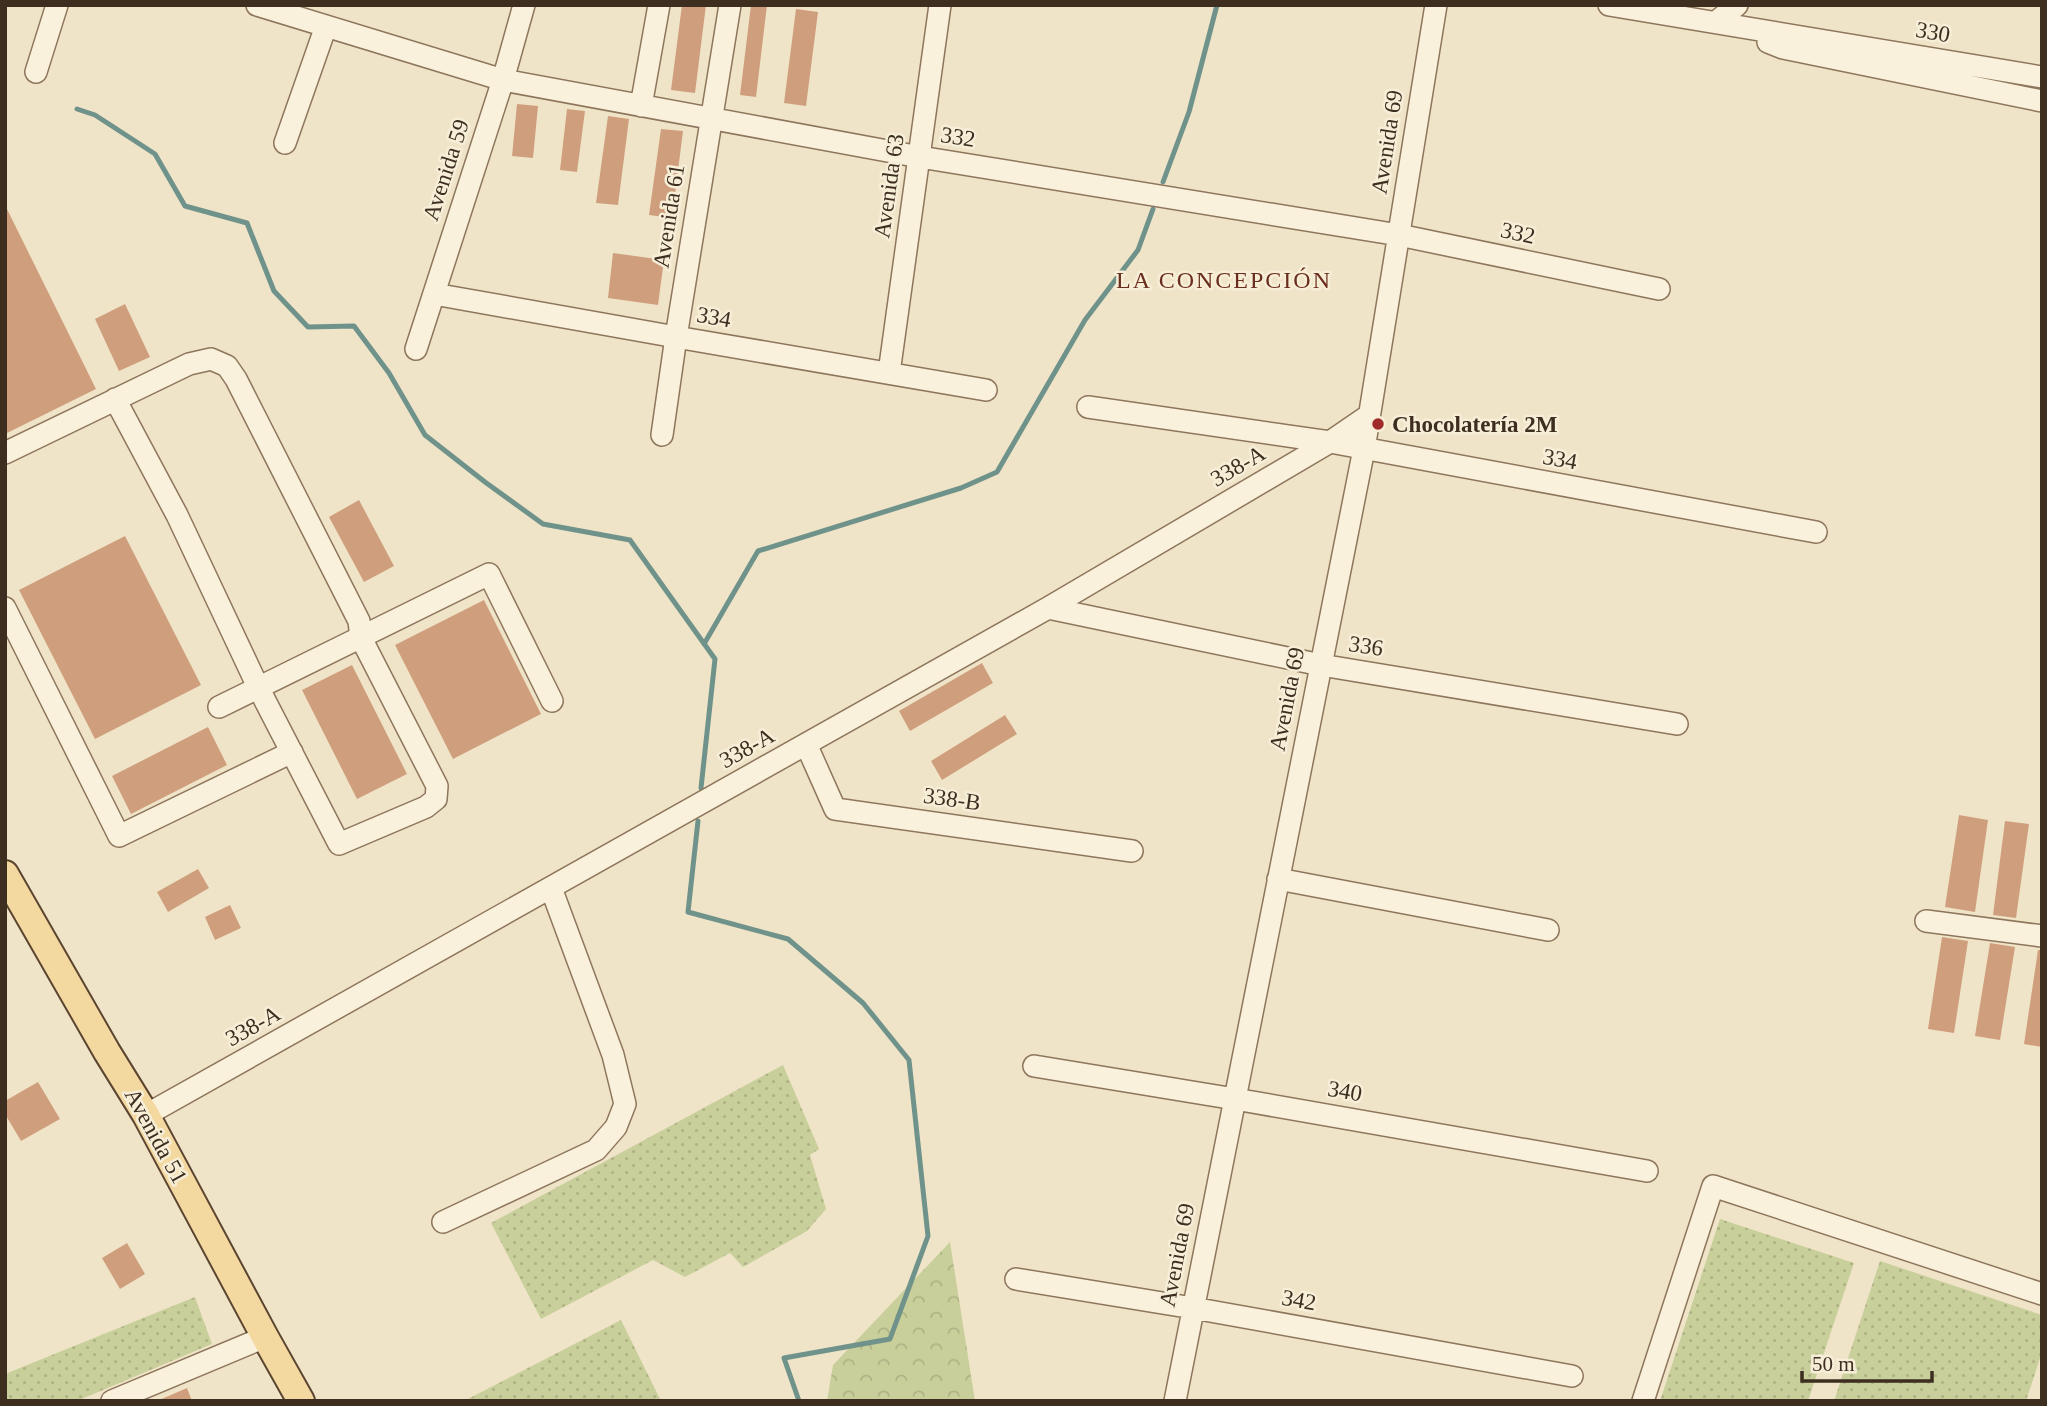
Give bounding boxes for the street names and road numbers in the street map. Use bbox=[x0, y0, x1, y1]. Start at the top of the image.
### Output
street label: 330 bbox=[1914, 17, 1952, 47]
street label: Avenida 69 bbox=[1366, 88, 1408, 196]
street label: Avenida 59 bbox=[418, 116, 474, 224]
street label: 332 bbox=[939, 122, 977, 152]
street label: Avenida 63 bbox=[869, 132, 909, 240]
street label: Avenida 61 bbox=[648, 162, 690, 270]
street label: 332 bbox=[1499, 217, 1537, 249]
street label: 334 bbox=[695, 302, 734, 332]
street label: 338-A bbox=[1206, 440, 1270, 492]
street label: 334 bbox=[1541, 444, 1580, 474]
street label: 336 bbox=[1347, 631, 1385, 661]
street label: Avenida 69 bbox=[1265, 645, 1309, 753]
street label: 338-A bbox=[715, 723, 779, 773]
street label: 338-B bbox=[922, 783, 982, 815]
street label: 338-A bbox=[221, 1001, 285, 1051]
street label: 340 bbox=[1326, 1076, 1364, 1106]
street label: Avenida 51 bbox=[120, 1084, 192, 1188]
street label: Avenida 69 bbox=[1155, 1201, 1199, 1309]
street label: 342 bbox=[1280, 1285, 1318, 1315]

